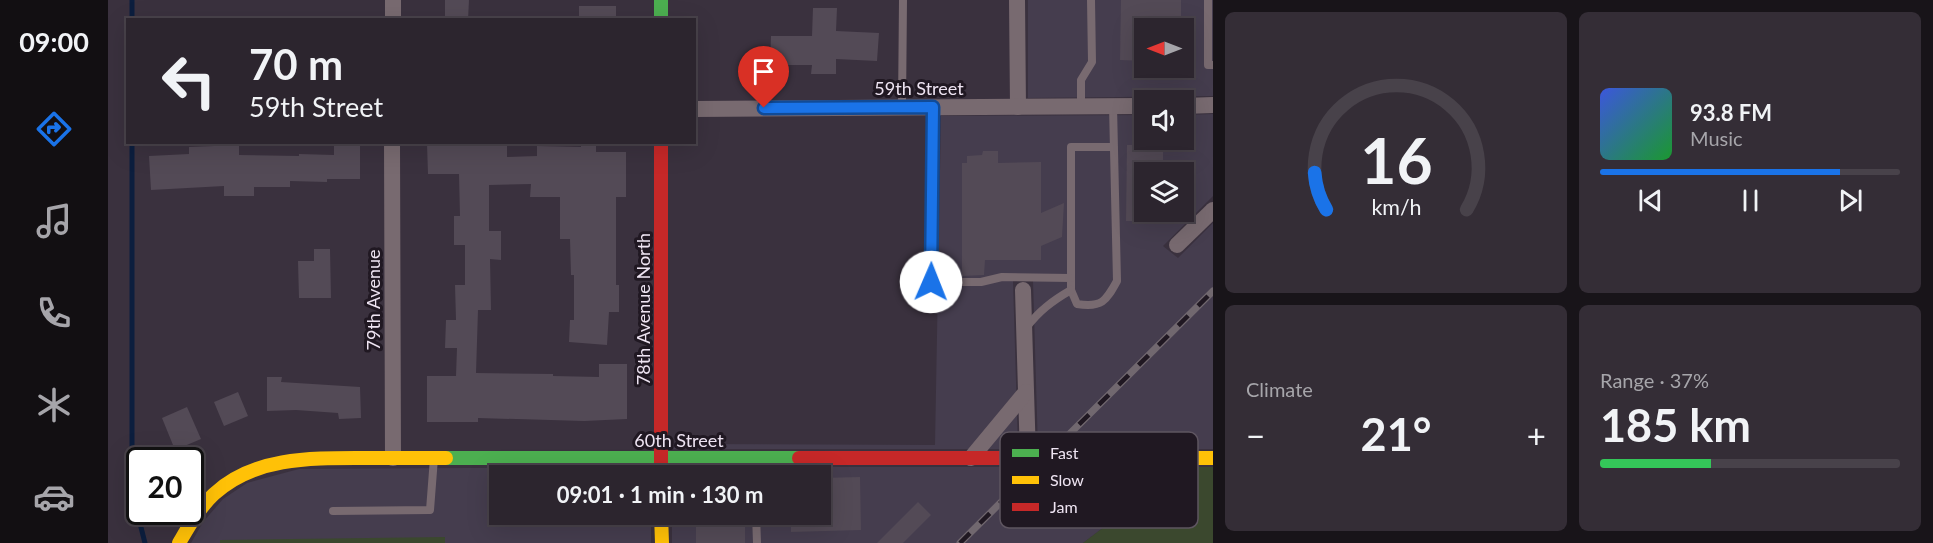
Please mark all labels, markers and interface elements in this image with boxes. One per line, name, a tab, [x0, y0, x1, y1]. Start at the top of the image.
north arrow	[1134, 18, 1194, 78]
map controls	[1134, 18, 1194, 222]
text: 09:00	[19, 25, 89, 58]
text: 70 m	[249, 39, 343, 89]
icon: left	[150, 42, 228, 120]
pin	[738, 46, 789, 108]
icon: arrive	[747, 55, 780, 88]
street label: 59th Street	[874, 77, 964, 99]
text: 59th Street	[249, 90, 383, 123]
button: sound	[1134, 90, 1194, 150]
text: 93.8 FM	[1690, 99, 1772, 126]
icon: directions	[33, 108, 75, 150]
text: 16	[1360, 122, 1432, 197]
text: Music	[1690, 126, 1743, 150]
button: layers	[1134, 162, 1194, 222]
icon: previous	[1634, 184, 1667, 217]
icon: pause	[1734, 184, 1767, 217]
icon: next	[1834, 184, 1867, 217]
text: km/h	[1371, 194, 1421, 220]
icon: music	[33, 200, 75, 242]
street label: 78th Avenue North	[632, 233, 654, 385]
street label: 79th Avenue	[362, 250, 384, 350]
position arrow	[899, 250, 963, 314]
icon: phone	[33, 292, 75, 334]
text: Range · 37%	[1600, 368, 1709, 392]
text: Climate	[1246, 377, 1313, 401]
icon: climate	[33, 384, 75, 426]
text: 185 km	[1600, 398, 1751, 452]
text: 21°	[1361, 407, 1431, 461]
text: −	[1246, 415, 1265, 455]
text: +	[1527, 415, 1546, 455]
street label: 60th Street	[634, 429, 724, 451]
legend	[1000, 432, 1198, 528]
text: Fast	[1050, 443, 1079, 462]
speed limit sign: 20	[126, 447, 204, 525]
text: Slow	[1050, 470, 1084, 489]
icon: car	[33, 476, 75, 518]
text: 09:01 · 1 min · 130 m	[557, 481, 763, 508]
text: Jam	[1050, 497, 1078, 516]

